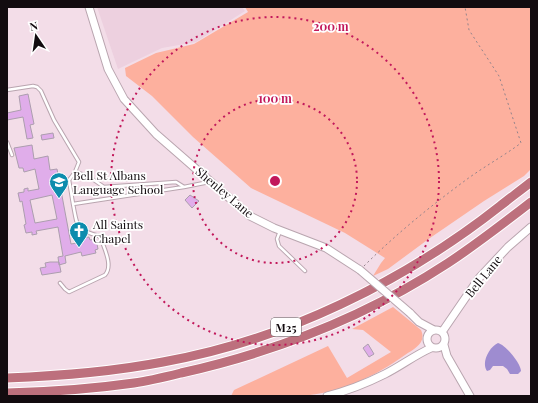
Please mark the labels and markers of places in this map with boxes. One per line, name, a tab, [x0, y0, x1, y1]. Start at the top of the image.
place label: Bell St Albans Language School	[73, 167, 164, 197]
school or university icon: Bell St Albans Language School	[48, 171, 70, 199]
centre of rings	[268, 174, 282, 188]
place label: All Saints Chapel	[92, 216, 143, 246]
church icon: All Saints Chapel	[68, 220, 90, 248]

